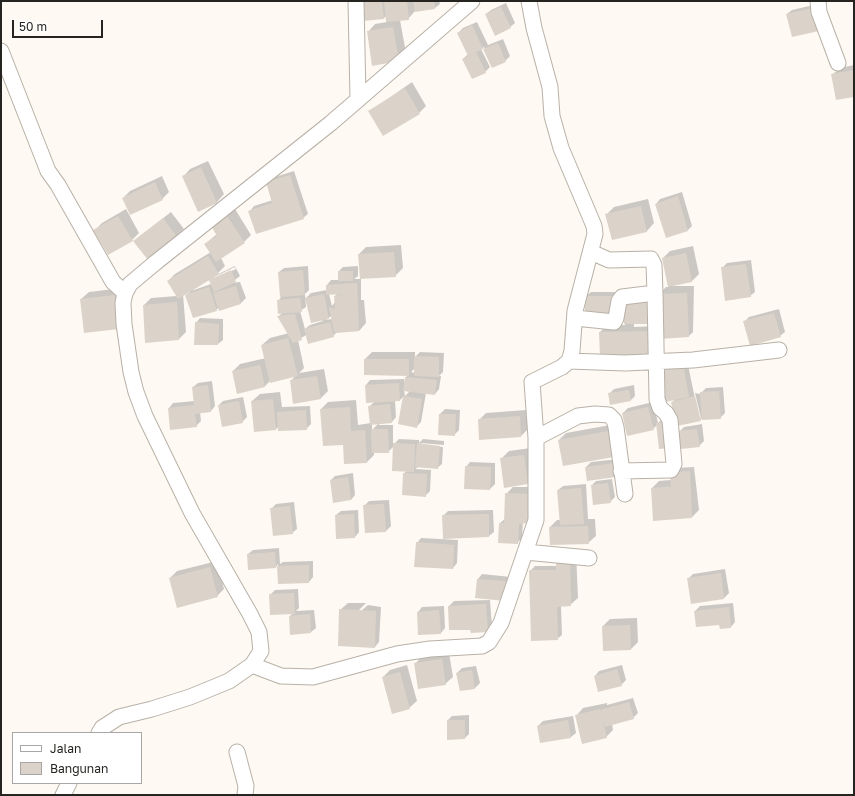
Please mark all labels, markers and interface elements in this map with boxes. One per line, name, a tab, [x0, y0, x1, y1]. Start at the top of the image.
scale bar	[14, 12, 105, 38]
text: 50 m	[19, 19, 47, 34]
legend	[12, 732, 142, 784]
text: Jalan	[50, 741, 81, 756]
text: Bangunan	[50, 761, 108, 776]

